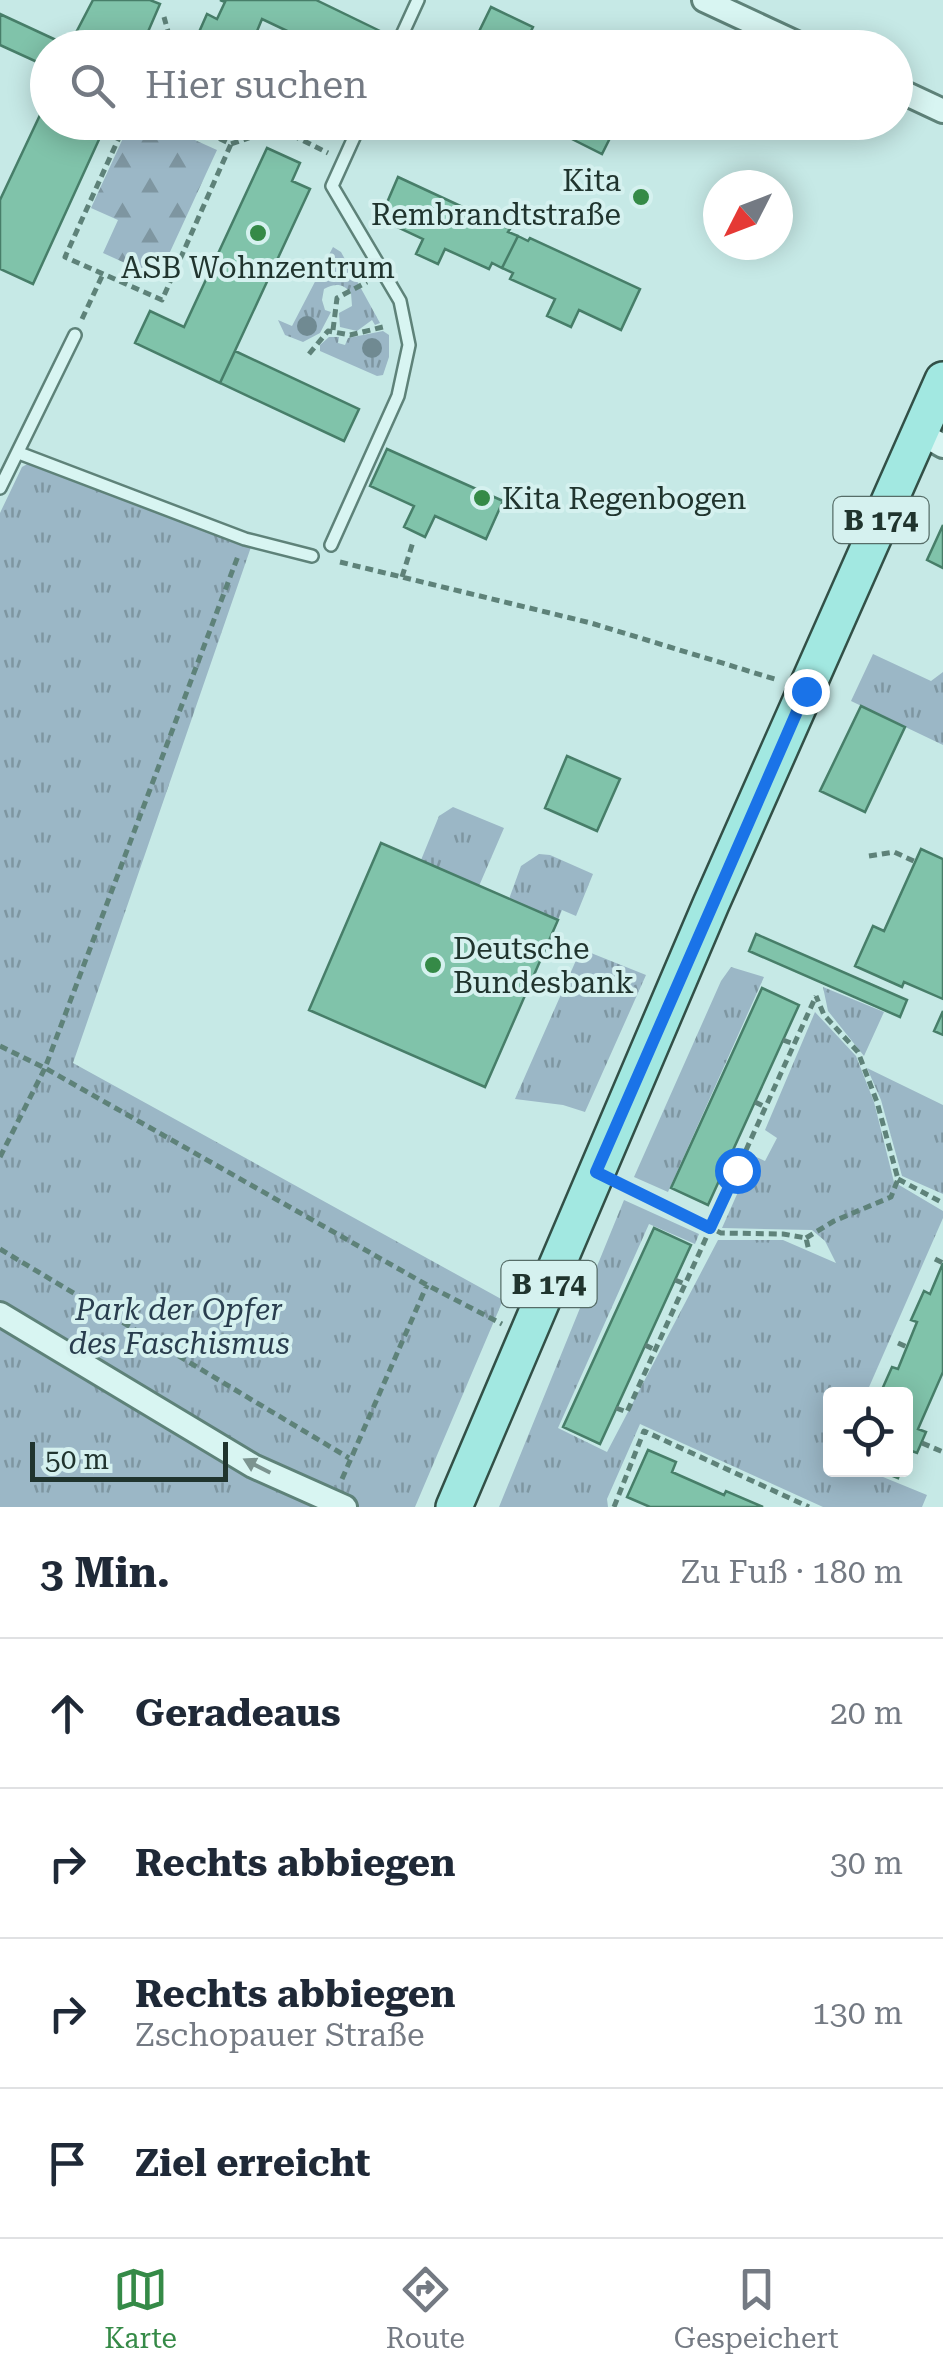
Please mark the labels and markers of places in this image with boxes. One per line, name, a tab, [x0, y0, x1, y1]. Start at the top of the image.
place label: Kita Rembrandtstraße	[371, 163, 621, 232]
marker: Kita Rembrandtstraße	[630, 186, 652, 208]
marker: ASB Wohnzentrum	[247, 222, 269, 244]
place label: ASB Wohnzentrum	[121, 250, 395, 285]
place label: Kita Regenbogen	[502, 481, 746, 516]
marker: Kita Regenbogen	[471, 487, 493, 509]
place label: Deutsche Bundesbank	[453, 931, 634, 1000]
marker: Deutsche Bundesbank	[422, 954, 444, 976]

